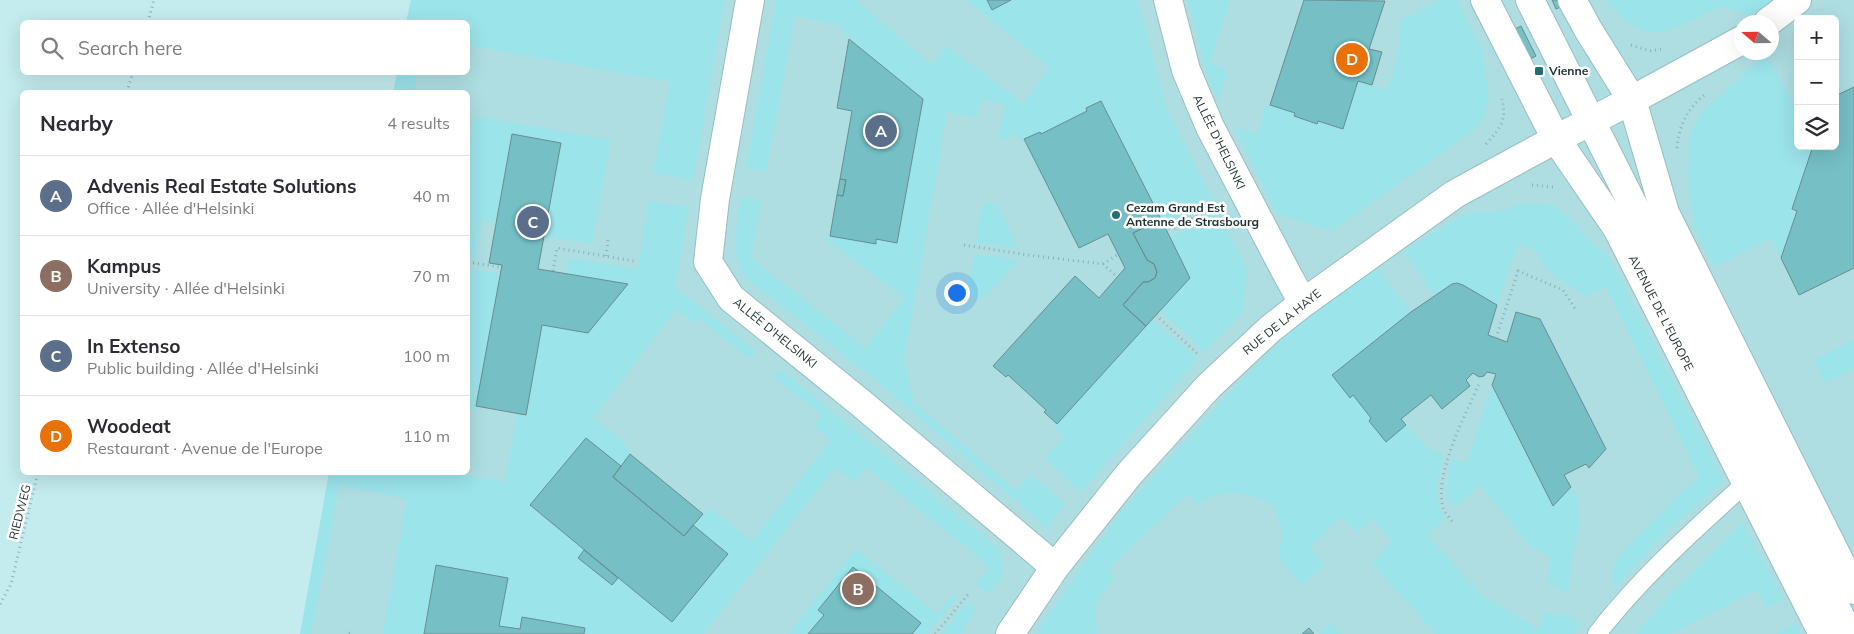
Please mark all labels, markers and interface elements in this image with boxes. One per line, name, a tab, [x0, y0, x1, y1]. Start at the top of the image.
north arrow	[1734, 15, 1779, 60]
map controls	[1794, 15, 1839, 150]
button: +	[1794, 15, 1839, 60]
search box	[20, 20, 470, 75]
icon: search	[38, 34, 66, 62]
text: Search here	[78, 36, 182, 60]
pin: D	[1336, 40, 1368, 78]
button: −	[1794, 60, 1839, 105]
place label: Vienne	[1548, 63, 1589, 78]
marker: Vienne	[1533, 65, 1545, 77]
street label: ALLÉE D'HELSINKI	[1190, 92, 1249, 192]
button: layers	[1794, 105, 1839, 150]
text: Nearby	[40, 110, 113, 136]
pin: A	[865, 112, 897, 150]
text: 4 results	[387, 113, 450, 133]
text: Advenis Real Estate Solutions	[87, 174, 357, 198]
text: A	[50, 186, 62, 206]
text: 40 m	[413, 186, 450, 206]
text: Office · Allée d'Helsinki	[87, 198, 254, 218]
place label: Cezam Grand Est Antenne de Strasbourg	[1126, 200, 1259, 229]
pin: C	[517, 203, 549, 241]
marker: Cezam Grand Est Antenne de Strasbourg	[1110, 209, 1122, 221]
street label: AVENUE DE L'EUROPE	[1626, 252, 1697, 373]
text: Kampus	[87, 254, 161, 278]
text: B	[50, 266, 62, 286]
text: 70 m	[413, 266, 450, 286]
text: University · Allée d'Helsinki	[87, 278, 285, 298]
your location	[944, 280, 970, 306]
street label: RUE DE LA HAYE	[1240, 285, 1324, 358]
street label: ALLÉE D'HELSINKI	[730, 294, 820, 371]
text: In Extenso	[87, 334, 181, 358]
text: C	[51, 346, 61, 366]
text: 100 m	[403, 346, 450, 366]
text: Public building · Allée d'Helsinki	[87, 358, 319, 378]
text: Woodeat	[87, 414, 171, 438]
text: D	[50, 426, 62, 446]
text: 110 m	[403, 426, 450, 446]
text: Restaurant · Avenue de l'Europe	[87, 438, 323, 458]
street label: RIEDWEG	[5, 483, 34, 541]
pin: B	[842, 570, 874, 608]

